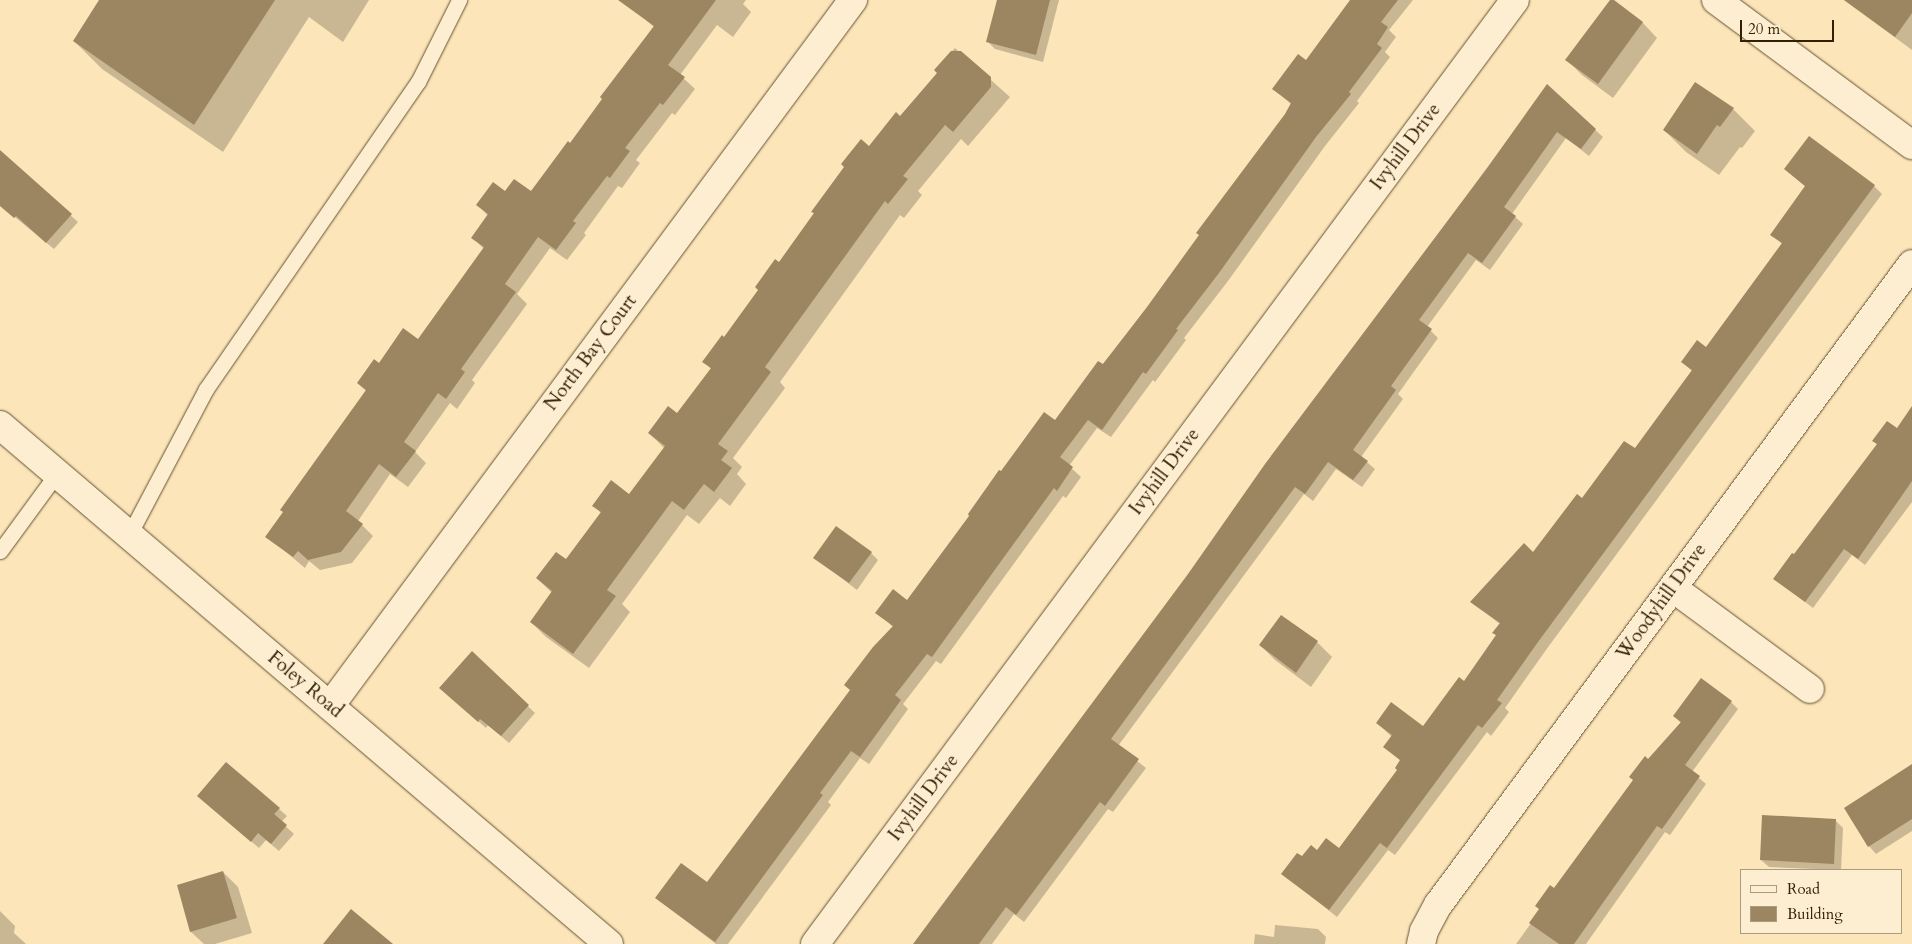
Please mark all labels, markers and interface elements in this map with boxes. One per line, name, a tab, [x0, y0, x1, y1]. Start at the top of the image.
scale bar	[1742, 10, 1836, 42]
text: 20 m	[1748, 19, 1780, 39]
street label: Ivyhill Drive	[1366, 99, 1446, 195]
street label: North Bay Court	[540, 290, 642, 416]
street label: Ivyhill Drive	[1125, 424, 1205, 520]
street label: Woodyhill Drive	[1612, 539, 1712, 665]
street label: Foley Road	[263, 647, 347, 723]
street label: Ivyhill Drive	[884, 750, 964, 846]
legend	[1740, 869, 1902, 934]
text: Road	[1787, 879, 1820, 899]
text: Building	[1787, 904, 1843, 924]

